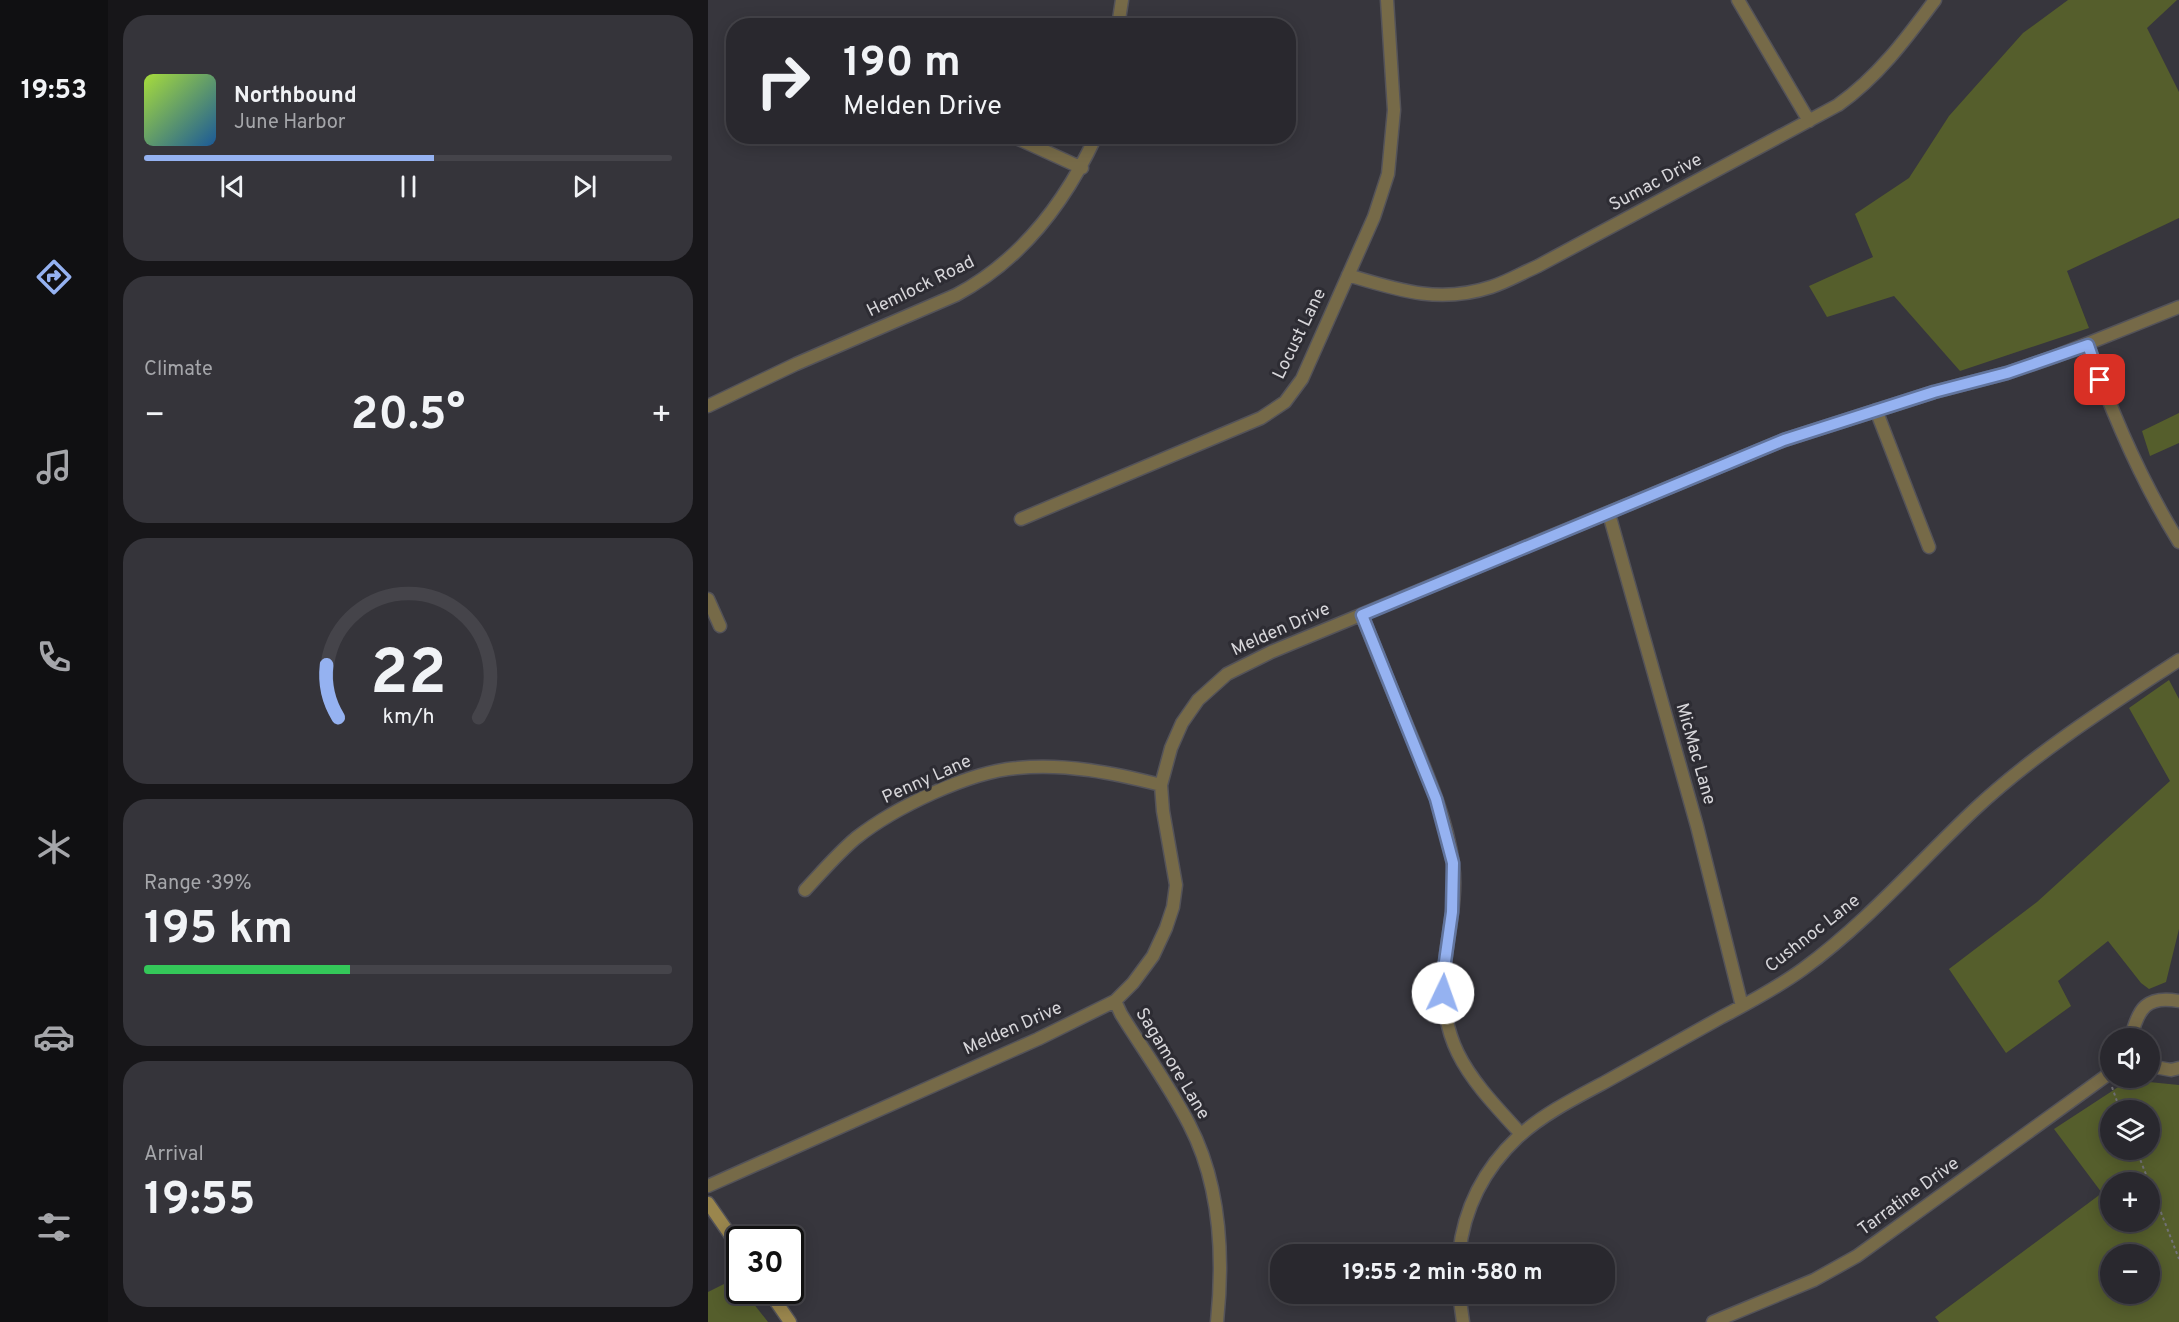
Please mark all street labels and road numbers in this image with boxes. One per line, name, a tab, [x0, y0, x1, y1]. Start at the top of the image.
street label: Sumac Drive	[1606, 149, 1706, 217]
street label: Hemlock Road	[863, 251, 979, 323]
street label: Locust Lane	[1268, 285, 1332, 383]
street label: Melden Drive	[1228, 598, 1334, 662]
street label: MicMac Lane	[1670, 700, 1720, 808]
street label: Penny Lane	[879, 750, 975, 810]
street label: Cushnoc Lane	[1761, 890, 1865, 978]
street label: Melden Drive	[960, 997, 1066, 1061]
street label: Sagamore Lane	[1130, 1004, 1214, 1124]
street label: Tarratine Drive	[1854, 1152, 1964, 1242]

